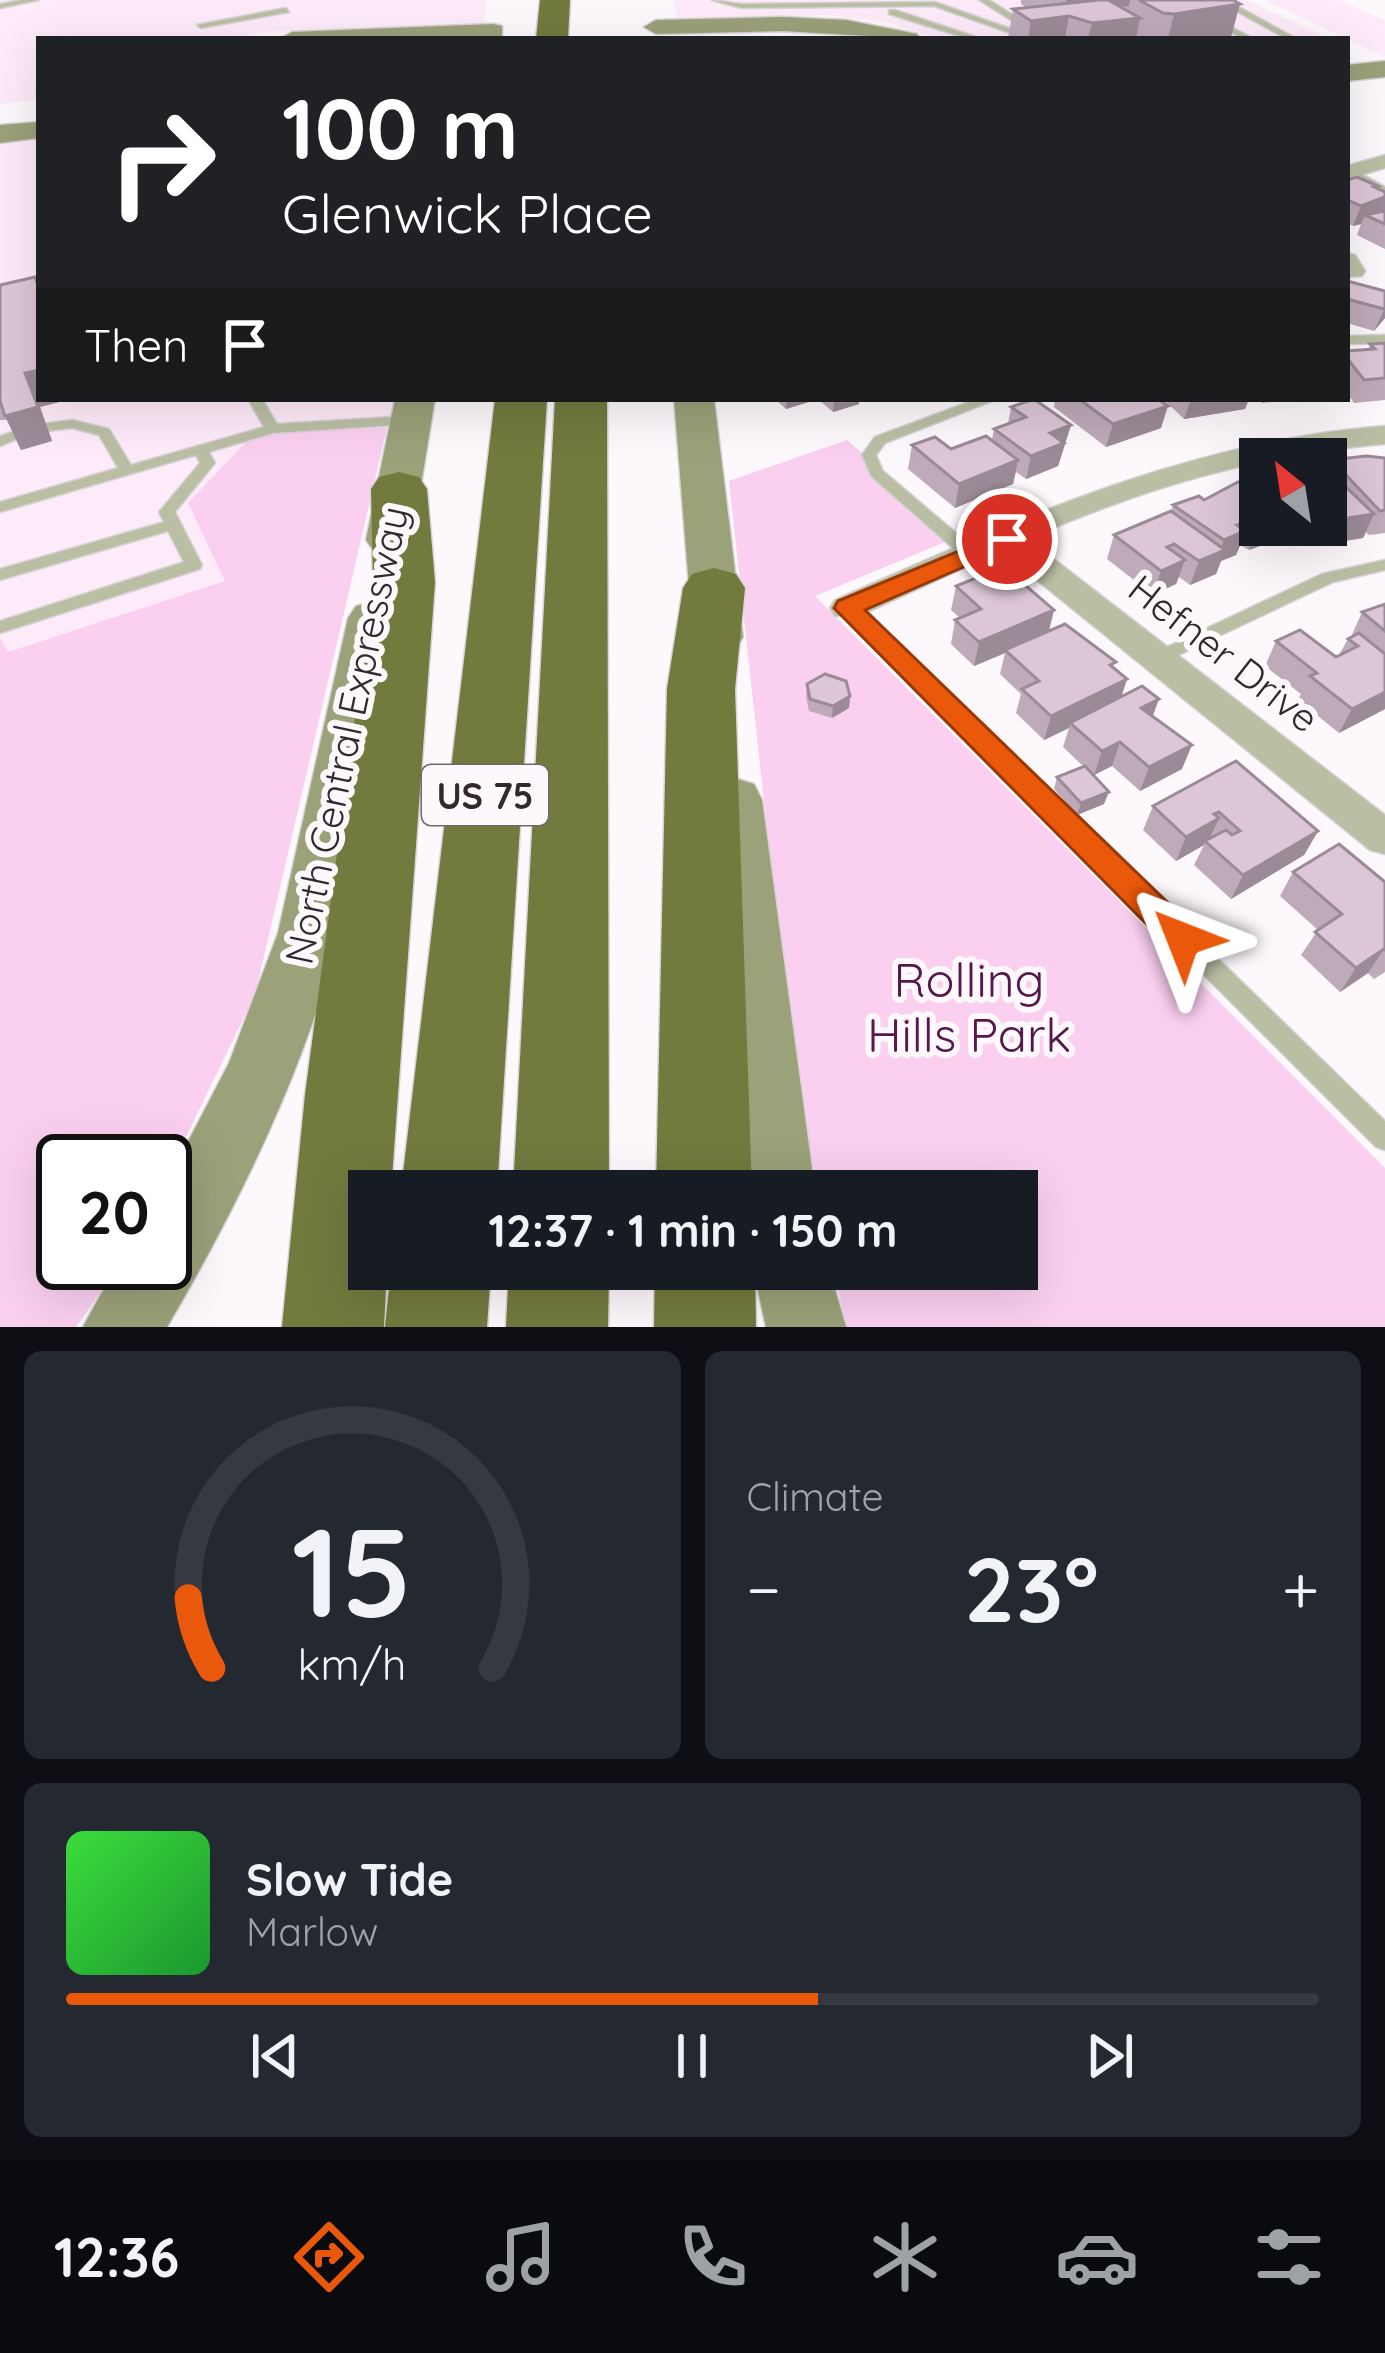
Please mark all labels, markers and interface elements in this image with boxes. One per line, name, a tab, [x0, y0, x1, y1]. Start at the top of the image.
text: 100 m	[282, 75, 519, 180]
icon: right	[84, 84, 240, 240]
text: Glenwick Place	[282, 179, 653, 247]
icon: arrive	[212, 312, 278, 378]
text: Then	[84, 317, 188, 373]
north arrow	[1239, 438, 1347, 546]
map controls	[1239, 438, 1347, 546]
pin	[956, 488, 1058, 590]
street label: North Central Expressway	[274, 502, 418, 968]
icon: arrive	[974, 506, 1040, 572]
street label: Hefner Drive	[1119, 563, 1329, 743]
road number: US 75	[422, 765, 548, 825]
position arrow	[1120, 876, 1246, 1002]
park label: Rolling Hills Park	[867, 949, 1071, 1064]
speed limit sign: 20	[36, 1134, 192, 1290]
text: 12:37 · 1 min · 150 m	[489, 1202, 897, 1258]
text: Climate	[747, 1472, 884, 1521]
text: 15	[292, 1492, 412, 1648]
text: 23°	[964, 1532, 1099, 1645]
text: −	[747, 1547, 781, 1630]
text: +	[1282, 1547, 1319, 1630]
text: km/h	[298, 1637, 407, 1691]
text: Slow Tide	[246, 1851, 453, 1907]
text: Marlow	[246, 1907, 378, 1956]
icon: previous	[242, 2023, 308, 2089]
icon: pause	[659, 2023, 725, 2089]
icon: next	[1077, 2023, 1143, 2089]
icon: directions	[287, 2215, 371, 2299]
icon: music	[479, 2215, 563, 2299]
icon: phone	[671, 2215, 755, 2299]
icon: climate	[863, 2215, 947, 2299]
icon: car	[1055, 2215, 1139, 2299]
icon: filters	[1247, 2215, 1331, 2299]
text: 12:36	[54, 2223, 179, 2291]

